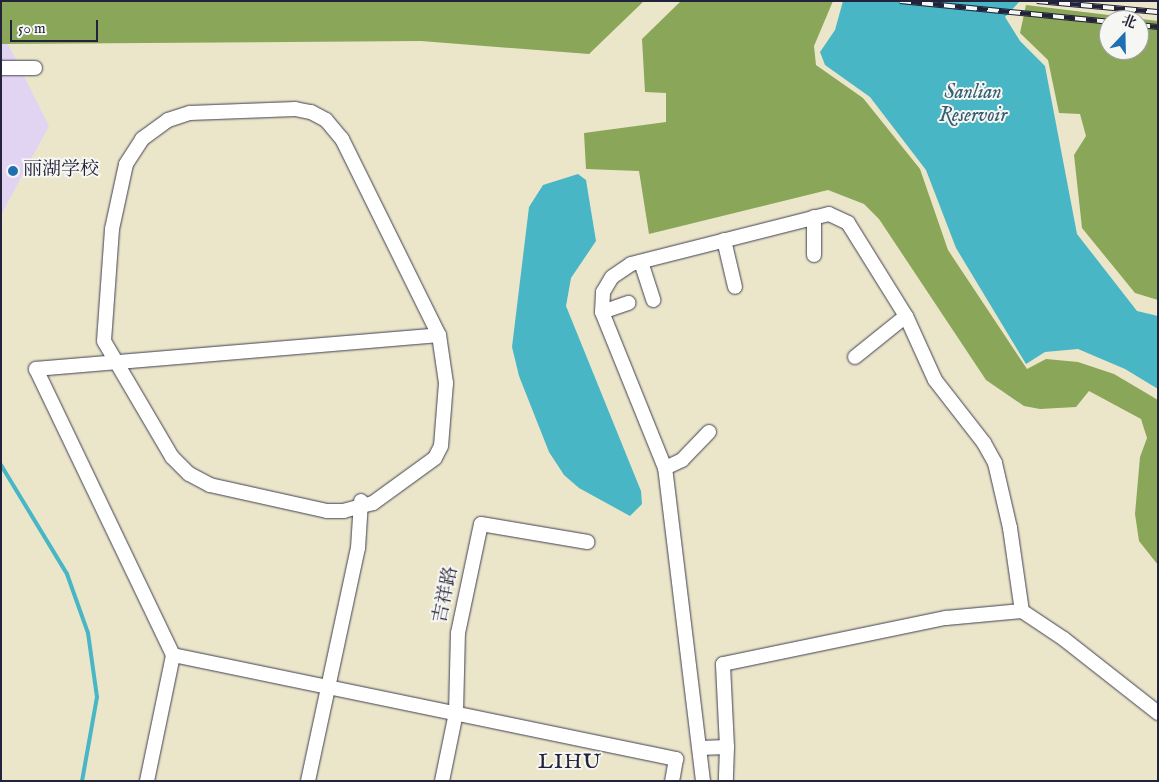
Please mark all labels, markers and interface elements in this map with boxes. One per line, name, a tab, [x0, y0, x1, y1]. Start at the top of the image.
scale bar	[12, 10, 100, 42]
north arrow	[1099, 10, 1149, 60]
text: 北	[1119, 11, 1139, 33]
text: 50 m	[18, 19, 46, 38]
water label: Sanlian Reservoir	[939, 80, 1007, 127]
place label: 丽湖学校	[23, 160, 99, 182]
marker: 丽湖学校	[7, 165, 19, 177]
street label: 吉祥路	[430, 565, 464, 625]
district label: LIHU	[538, 750, 602, 776]

